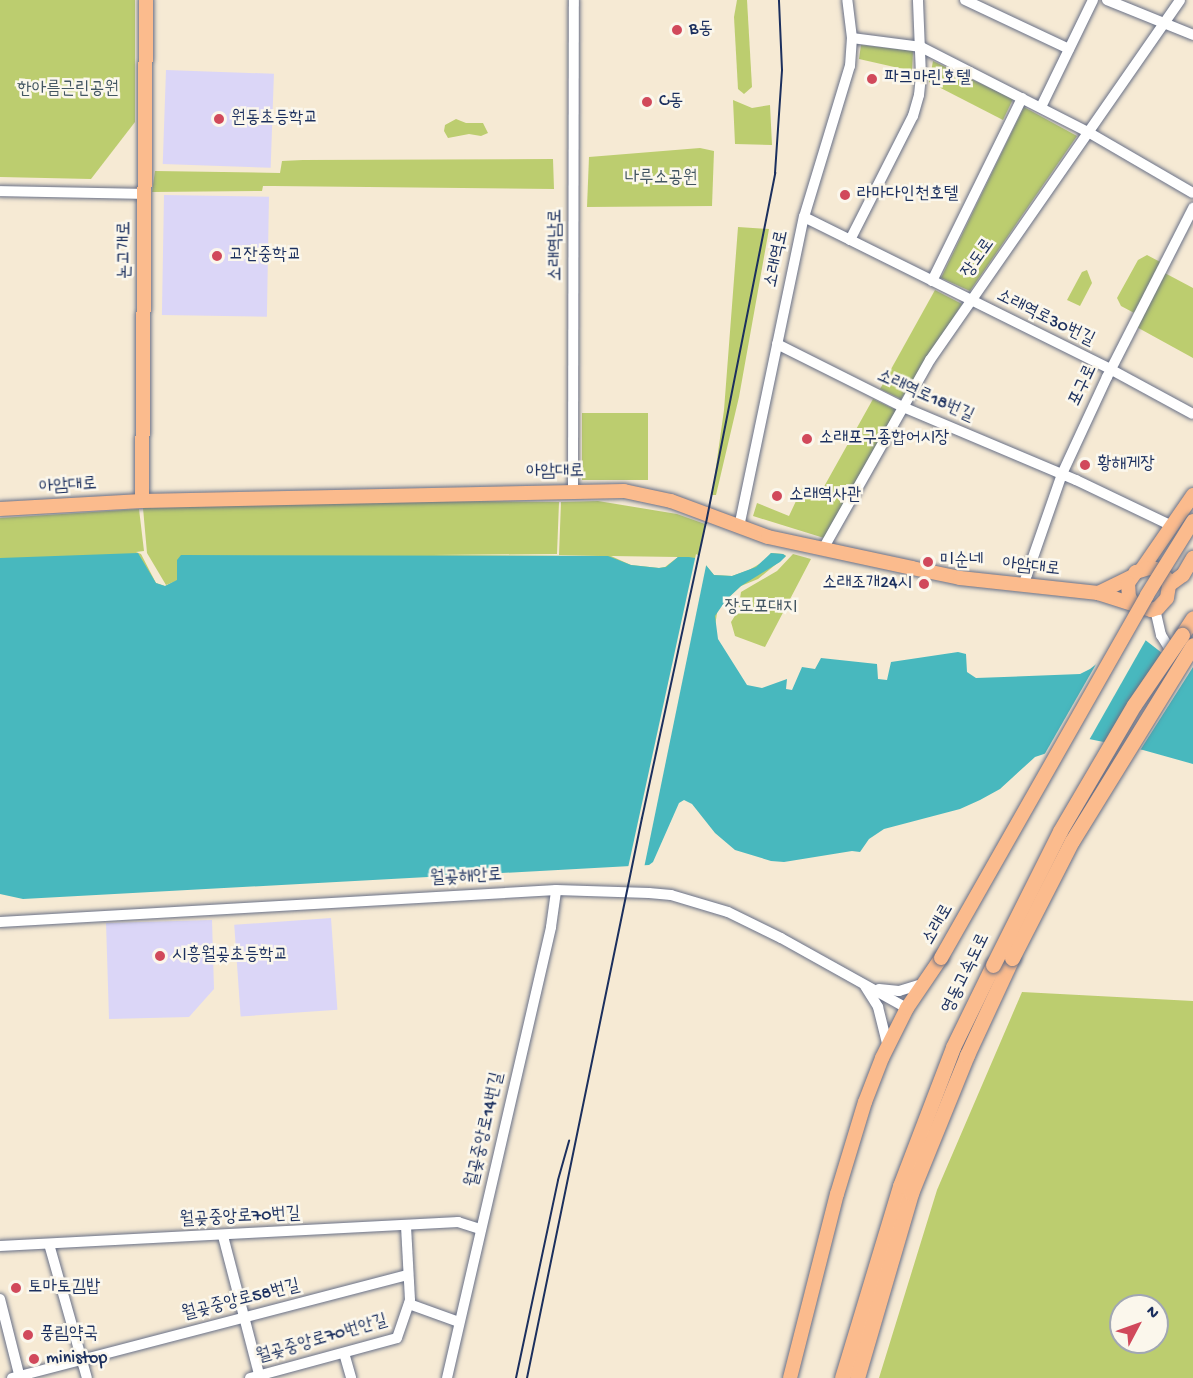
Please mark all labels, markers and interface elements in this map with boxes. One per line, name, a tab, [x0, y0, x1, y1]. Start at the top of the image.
place label: B동	[689, 19, 713, 41]
marker: B동	[670, 23, 684, 37]
place label: 파크마린호텔	[884, 68, 971, 90]
marker: 파크마린호텔	[865, 72, 879, 86]
park label: 한아름근린공원	[17, 79, 119, 101]
place label: C동	[659, 91, 683, 113]
marker: C동	[640, 95, 654, 109]
place label: 원동초등학교	[231, 108, 318, 130]
marker: 원동초등학교	[212, 112, 226, 126]
park label: 나루소공원	[625, 168, 697, 190]
place label: 라마다인천호텔	[857, 184, 958, 206]
marker: 라마다인천호텔	[838, 188, 852, 202]
street label: 소래역남로	[546, 209, 568, 281]
street label: 논고개로	[115, 221, 137, 279]
street label: 소래역로	[761, 228, 795, 290]
street label: 장도로	[958, 235, 1000, 283]
place label: 고잔중학교	[229, 245, 301, 267]
marker: 고잔중학교	[210, 249, 224, 263]
street label: 소래역로30번길	[992, 286, 1098, 352]
street label: 포구로	[1065, 362, 1103, 410]
street label: 소래역로18번길	[873, 366, 977, 428]
place label: 소래포구종합어시장	[819, 428, 949, 450]
marker: 소래포구종합어시장	[800, 432, 814, 446]
place label: 황해게장	[1097, 454, 1155, 476]
marker: 황해게장	[1078, 458, 1092, 472]
street label: 아암대로	[526, 462, 584, 484]
street label: 아암대로	[38, 474, 98, 500]
place label: 소래역사관	[789, 485, 861, 507]
marker: 소래역사관	[770, 489, 784, 503]
place label: 미순네	[940, 551, 983, 573]
street label: 아암대로	[1001, 554, 1061, 582]
marker: 미순네	[921, 555, 935, 569]
place label: 소래조개24시	[822, 573, 912, 595]
marker: 소래조개24시	[917, 577, 931, 591]
park label: 장도포대지	[725, 597, 797, 619]
street label: 월곶해안로	[429, 865, 503, 891]
street label: 소래로	[919, 901, 959, 949]
street label: 영동고속도로	[938, 930, 996, 1018]
place label: 시흥월곶초등학교	[172, 945, 288, 967]
marker: 시흥월곶초등학교	[153, 949, 167, 963]
street label: 월곶중앙로14번길	[462, 1070, 510, 1190]
street label: 월곶중앙로70번길	[179, 1204, 301, 1232]
street label: 월곶중앙로58번길	[180, 1276, 302, 1326]
place label: 토마토김밥	[28, 1277, 100, 1299]
marker: 토마토김밥	[9, 1281, 23, 1295]
north arrow	[1109, 1294, 1169, 1354]
text: N	[1141, 1303, 1162, 1323]
street label: 월곶중앙로70번안길	[254, 1311, 390, 1369]
place label: 풍림약국	[40, 1324, 98, 1346]
marker: 풍림약국	[21, 1328, 35, 1342]
place label: ministop	[46, 1348, 107, 1370]
marker: ministop	[27, 1352, 41, 1366]

